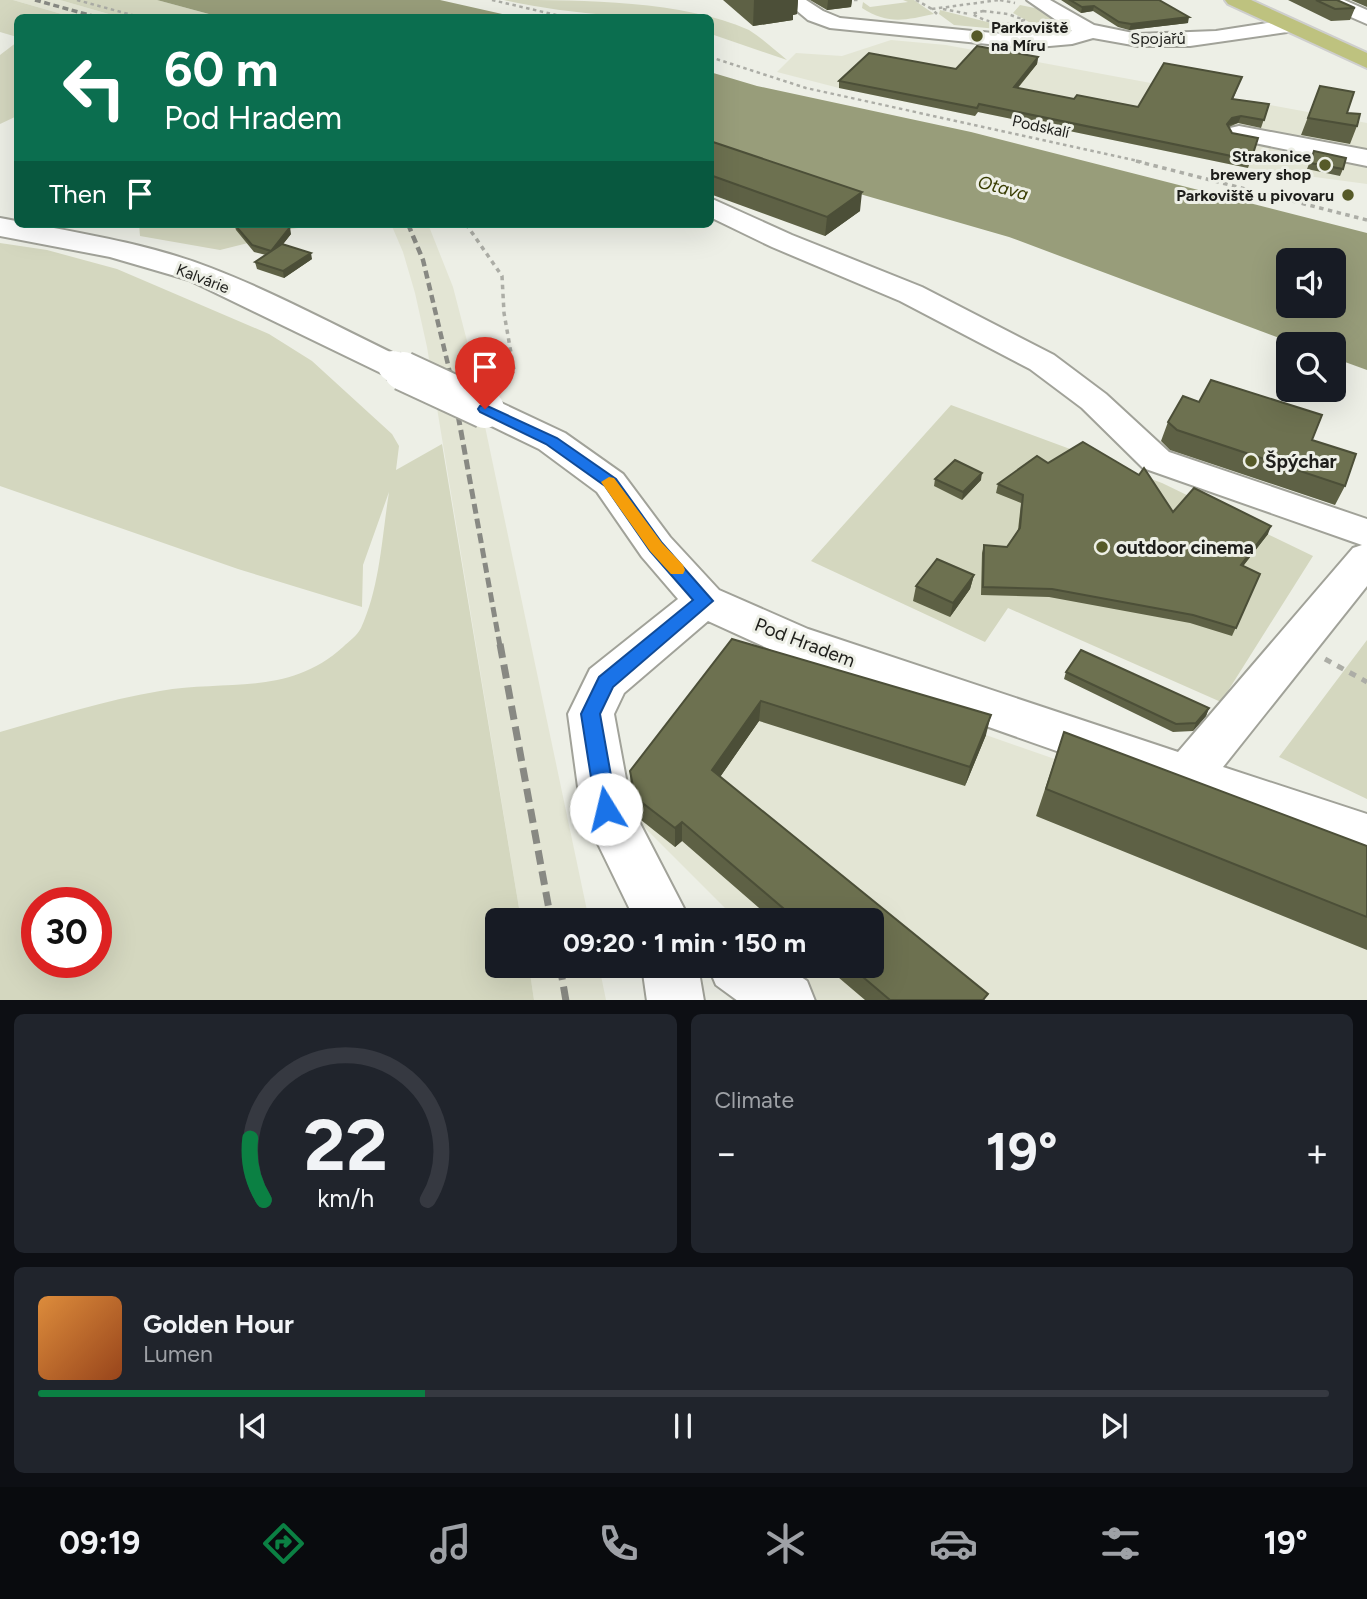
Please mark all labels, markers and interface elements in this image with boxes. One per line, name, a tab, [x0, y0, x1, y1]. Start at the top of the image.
place label: Parkoviště na Míru	[991, 18, 1068, 55]
marker: Parkoviště na Míru	[969, 28, 985, 44]
street label: Spojařů	[1130, 29, 1186, 48]
text: 60 m	[164, 39, 279, 98]
icon: left	[49, 42, 140, 133]
text: Pod Hradem	[164, 99, 342, 137]
street label: Podskalí	[1010, 111, 1073, 142]
place label: Strakonice brewery shop	[1210, 147, 1311, 184]
marker: Strakonice brewery shop	[1317, 157, 1333, 173]
water label: Otava	[975, 171, 1031, 205]
icon: arrive	[121, 175, 159, 213]
text: Then	[49, 178, 107, 210]
place label: Parkoviště u pivovaru	[1176, 186, 1334, 205]
marker: Parkoviště u pivovaru	[1340, 187, 1356, 203]
map controls	[1276, 248, 1346, 402]
button: sound	[1276, 248, 1346, 318]
street label: Kalvárie	[174, 260, 232, 297]
button: search	[1276, 332, 1346, 402]
pin	[455, 337, 515, 409]
icon: arrive	[466, 348, 504, 386]
place label: Špýchar	[1265, 450, 1337, 473]
marker: Špýchar	[1243, 453, 1259, 469]
place label: outdoor cinema	[1116, 536, 1254, 559]
marker: outdoor cinema	[1094, 539, 1110, 555]
street label: Pod Hradem	[751, 613, 858, 672]
position arrow	[569, 772, 643, 846]
speed limit sign: 30	[21, 887, 112, 978]
text: 09:20 · 1 min · 150 m	[563, 927, 806, 959]
text: Climate	[715, 1086, 794, 1114]
text: 22	[303, 1101, 387, 1188]
text: 19°	[986, 1121, 1058, 1183]
text: −	[715, 1130, 738, 1176]
text: +	[1305, 1130, 1329, 1176]
text: km/h	[317, 1182, 374, 1212]
text: Golden Hour	[143, 1308, 294, 1340]
text: Lumen	[143, 1340, 213, 1368]
icon: previous	[234, 1407, 272, 1445]
icon: pause	[664, 1407, 702, 1445]
icon: next	[1095, 1407, 1133, 1445]
icon: directions	[259, 1519, 308, 1568]
icon: music	[426, 1519, 475, 1568]
icon: phone	[594, 1519, 643, 1568]
icon: climate	[761, 1519, 810, 1568]
icon: car	[929, 1519, 978, 1568]
icon: filters	[1096, 1519, 1145, 1568]
text: 09:19	[59, 1524, 140, 1562]
text: 19°	[1264, 1524, 1308, 1562]

